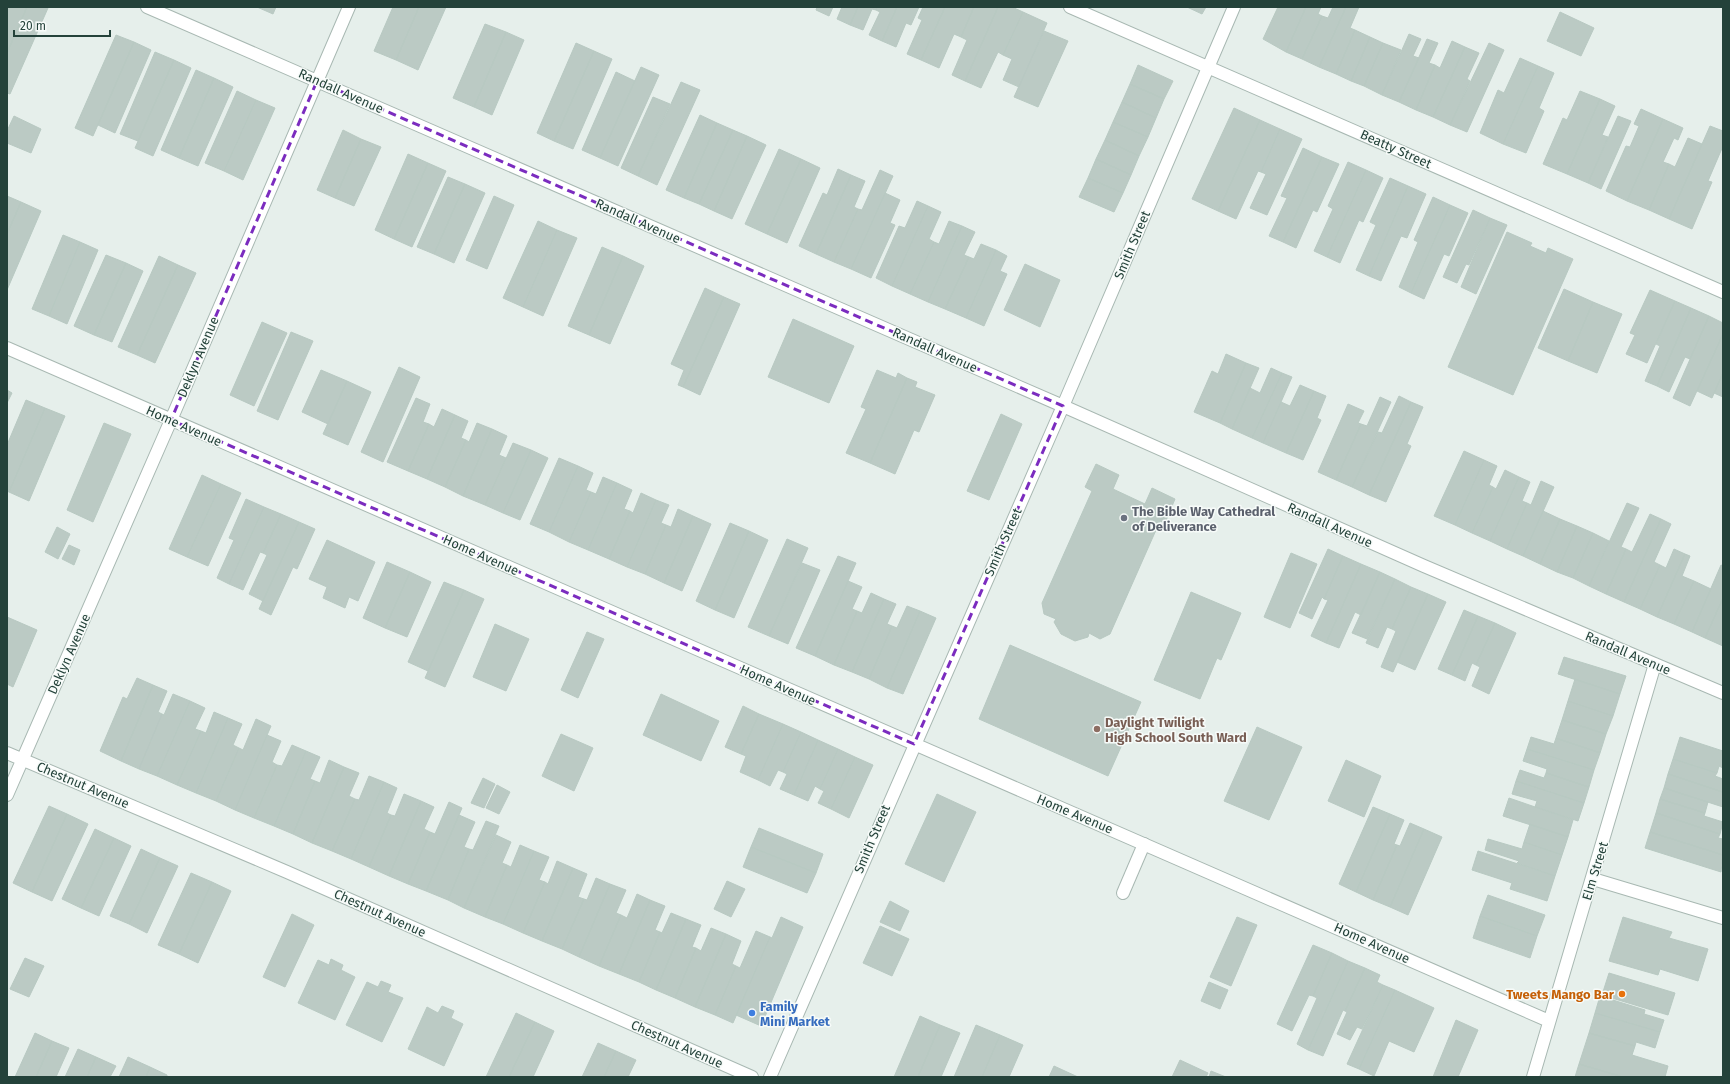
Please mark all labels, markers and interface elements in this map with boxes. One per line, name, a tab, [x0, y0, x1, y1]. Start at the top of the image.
scale bar	[14, 12, 110, 38]
text: 20 m	[20, 19, 46, 33]
street label: Randall Avenue	[296, 66, 386, 116]
street label: Beatty Street	[1358, 127, 1434, 172]
street label: Randall Avenue	[593, 196, 683, 246]
street label: Smith Street	[1111, 208, 1153, 281]
street label: Deklyn Avenue	[174, 314, 222, 400]
street label: Randall Avenue	[890, 325, 980, 375]
street label: Home Avenue	[144, 403, 224, 449]
street label: Randall Avenue	[1285, 500, 1375, 550]
place label: The Bible Way Cathedral of Deliverance	[1132, 504, 1275, 534]
street label: Smith Street	[981, 505, 1025, 578]
marker: The Bible Way Cathedral of Deliverance	[1119, 513, 1129, 523]
street label: Home Avenue	[441, 532, 521, 578]
street label: Deklyn Avenue	[45, 611, 93, 697]
street label: Randall Avenue	[1583, 628, 1673, 678]
street label: Home Avenue	[738, 662, 818, 708]
place label: Daylight Twilight High School South Ward	[1105, 715, 1247, 745]
marker: Daylight Twilight High School South Ward	[1092, 724, 1102, 734]
street label: Chestnut Avenue	[34, 759, 132, 811]
street label: Home Avenue	[1035, 791, 1115, 837]
street label: Smith Street	[851, 802, 893, 875]
street label: Elm Street	[1579, 840, 1611, 902]
street label: Chestnut Avenue	[332, 886, 428, 940]
street label: Home Avenue	[1332, 920, 1412, 966]
place label: Tweets Mango Bar	[1506, 987, 1615, 1002]
marker: Tweets Mango Bar	[1617, 989, 1627, 999]
place label: Family Mini Market	[760, 999, 831, 1029]
marker: Family Mini Market	[747, 1008, 757, 1018]
street label: Chestnut Avenue	[629, 1017, 725, 1071]

